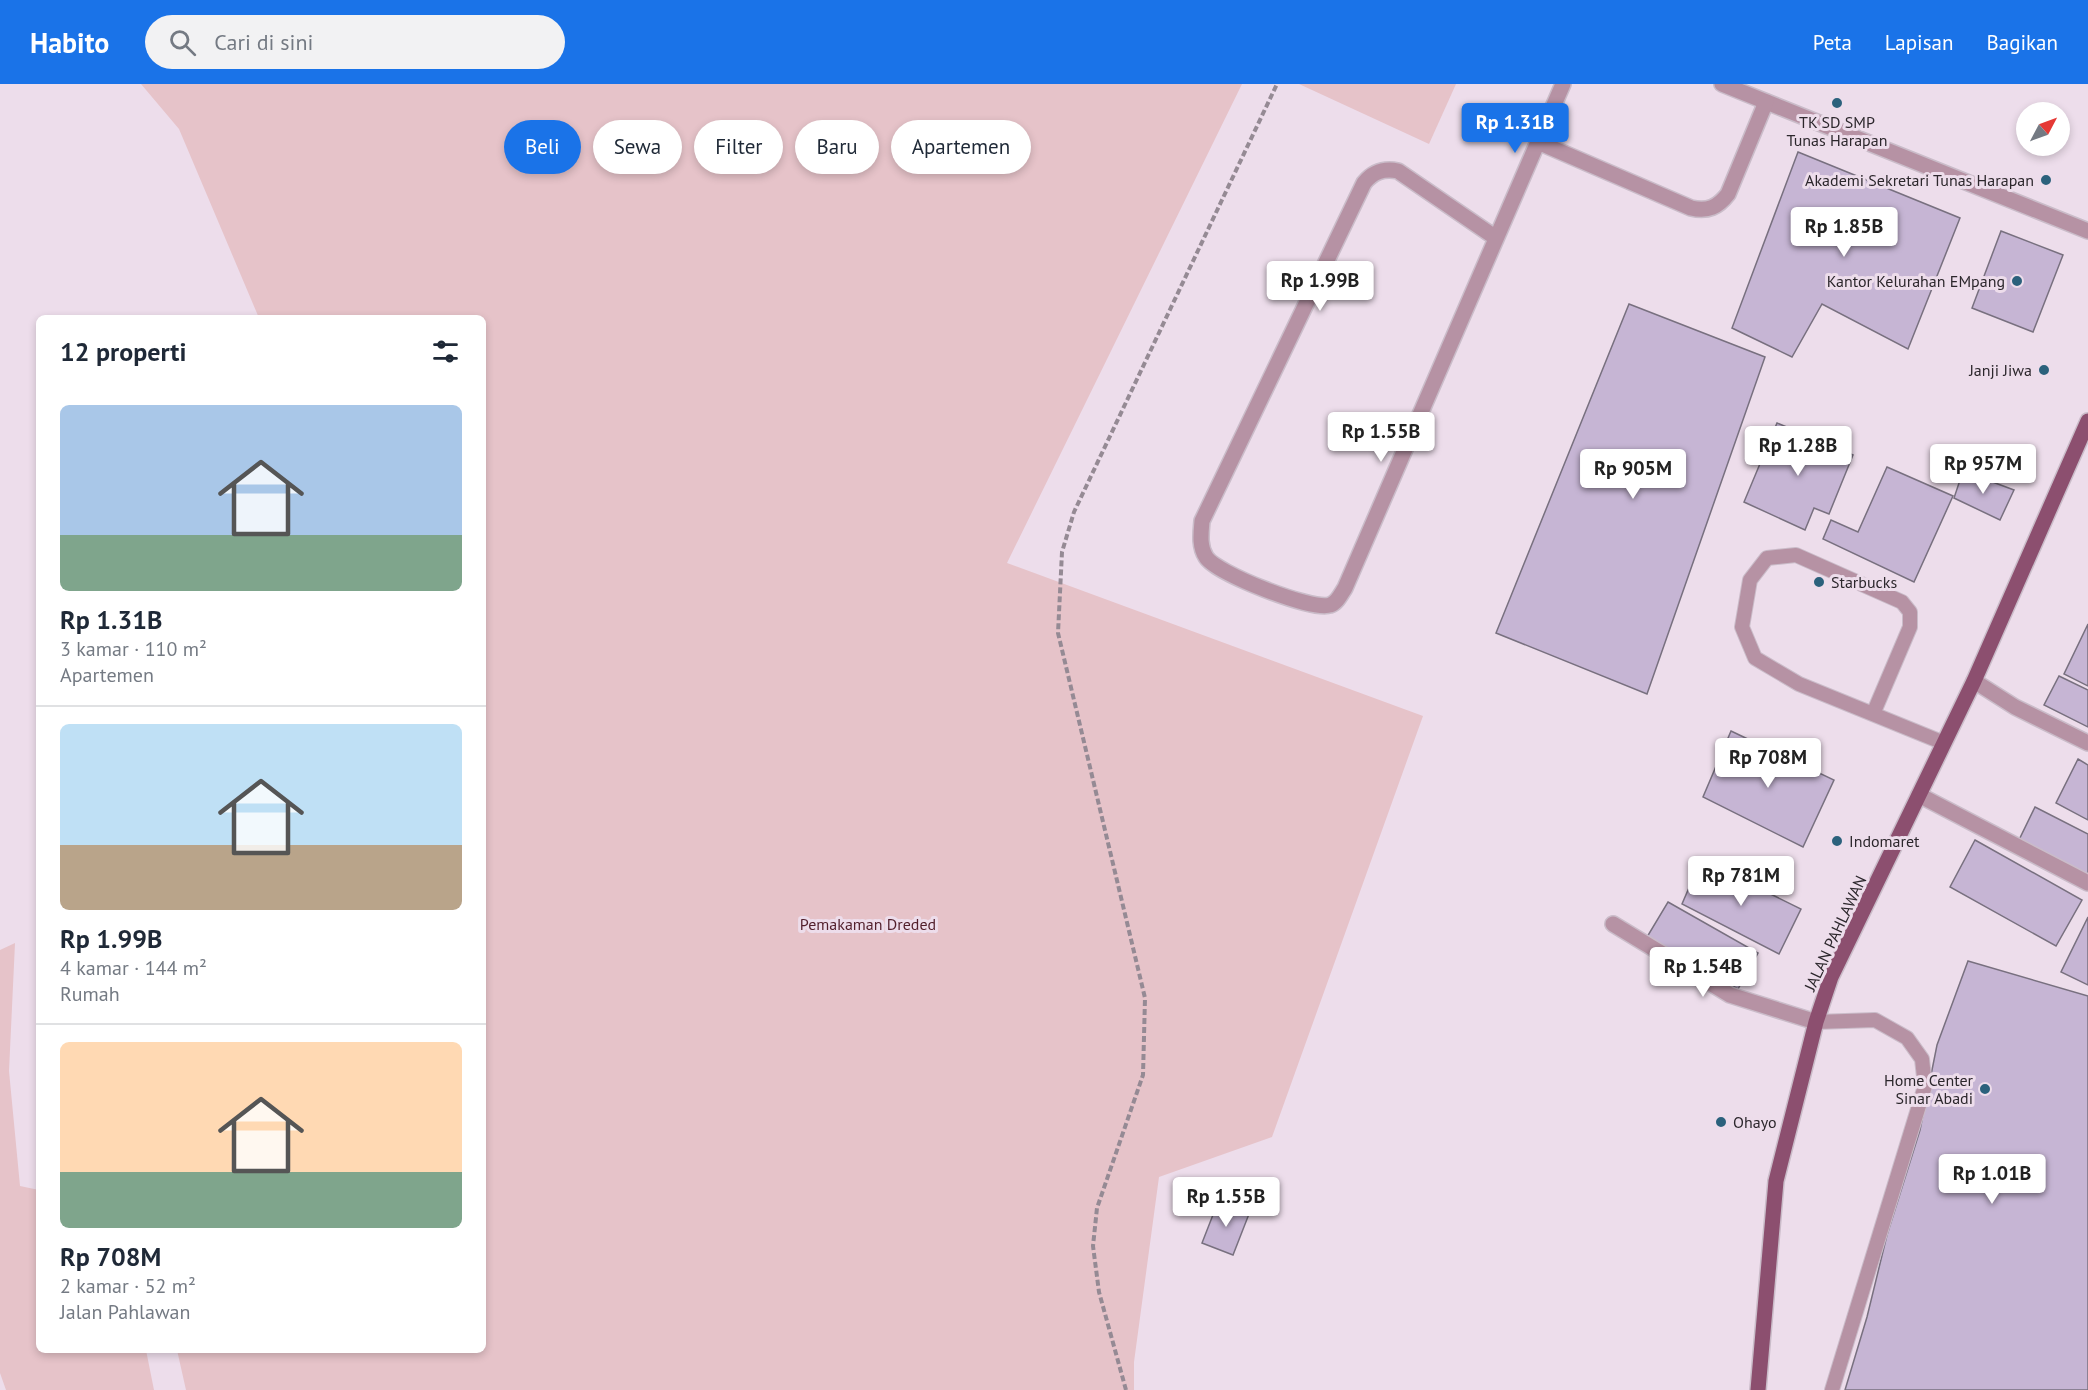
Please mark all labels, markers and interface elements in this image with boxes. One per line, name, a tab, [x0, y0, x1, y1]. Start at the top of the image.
search box	[145, 15, 565, 69]
text: Habito	[30, 24, 109, 61]
icon: search	[166, 26, 199, 59]
text: Cari di sini	[214, 28, 313, 56]
text: Peta	[1813, 29, 1852, 56]
text: Lapisan	[1885, 29, 1953, 56]
text: Bagikan	[1986, 29, 2058, 56]
marker: TK SD SMP Tunas Harapan	[1830, 96, 1844, 110]
north arrow	[2016, 102, 2070, 156]
map controls	[2016, 102, 2070, 156]
pin: Rp 1.31B	[1453, 103, 1577, 154]
text: Rp 1.31B	[1476, 109, 1554, 135]
place label: TK SD SMP Tunas Harapan	[1787, 112, 1887, 150]
chip: Beli	[504, 120, 581, 174]
chip: Sewa	[593, 120, 682, 174]
chip: Filter	[694, 120, 783, 174]
chip: Baru	[795, 120, 879, 174]
chip: Apartemen	[891, 120, 1031, 174]
place label: Akademi Sekretari Tunas Harapan	[1805, 170, 2034, 190]
marker: Akademi Sekretari Tunas Harapan	[2039, 173, 2053, 187]
pin: Rp 1.85B	[1782, 207, 1906, 258]
text: Rp 1.85B	[1805, 213, 1883, 239]
pin: Rp 1.99B	[1258, 261, 1382, 312]
text: Rp 1.99B	[1281, 267, 1359, 293]
place label: Kantor Kelurahan EMpang	[1827, 271, 2005, 291]
marker: Kantor Kelurahan EMpang	[2010, 274, 2024, 288]
text: 12 properti	[60, 335, 186, 368]
icon: filters	[429, 335, 462, 368]
place label: Janji Jiwa	[1968, 360, 2032, 380]
marker: Janji Jiwa	[2037, 363, 2051, 377]
pin: Rp 1.55B	[1319, 412, 1443, 463]
text: Rp 1.55B	[1342, 418, 1420, 444]
pin: Rp 1.28B	[1736, 426, 1860, 477]
text: Rp 1.28B	[1759, 432, 1837, 458]
icon: home	[207, 444, 315, 552]
pin: Rp 957M	[1928, 444, 2038, 495]
pin: Rp 905M	[1578, 449, 1688, 500]
text: Rp 957M	[1944, 450, 2022, 476]
text: Rp 905M	[1594, 455, 1672, 481]
place label: Starbucks	[1831, 572, 1897, 592]
marker: Starbucks	[1812, 575, 1826, 589]
text: Rp 1.31B	[60, 603, 162, 636]
text: 3 kamar · 110 m²	[60, 636, 207, 662]
text: Apartemen	[60, 662, 154, 688]
pin: Rp 708M	[1713, 738, 1823, 789]
text: Rp 708M	[1729, 744, 1807, 770]
icon: home	[207, 763, 315, 871]
place label: Indomaret	[1849, 831, 1920, 851]
marker: Indomaret	[1830, 834, 1844, 848]
pin: Rp 781M	[1686, 856, 1796, 907]
text: Rp 781M	[1702, 862, 1780, 888]
street label: JALAN PAHLAWAN	[1799, 872, 1870, 995]
park label: Pemakaman Dreded	[800, 914, 936, 934]
text: Rp 1.99B	[60, 922, 162, 955]
pin: Rp 1.54B	[1641, 947, 1765, 998]
text: Rp 1.54B	[1664, 953, 1742, 979]
text: 4 kamar · 144 m²	[60, 955, 207, 981]
text: Rumah	[60, 981, 120, 1007]
place label: Home Center Sinar Abadi	[1884, 1070, 1974, 1108]
icon: home	[207, 1081, 315, 1189]
marker: Home Center Sinar Abadi	[1978, 1082, 1992, 1096]
place label: Ohayo	[1733, 1112, 1777, 1132]
marker: Ohayo	[1714, 1115, 1728, 1129]
pin: Rp 1.01B	[1930, 1154, 2054, 1205]
text: Rp 1.01B	[1953, 1160, 2031, 1186]
pin: Rp 1.55B	[1164, 1177, 1288, 1228]
text: Rp 1.55B	[1187, 1183, 1265, 1209]
text: Rp 708M	[60, 1240, 161, 1273]
text: 2 kamar · 52 m²	[60, 1273, 196, 1299]
text: Jalan Pahlawan	[60, 1299, 190, 1325]

